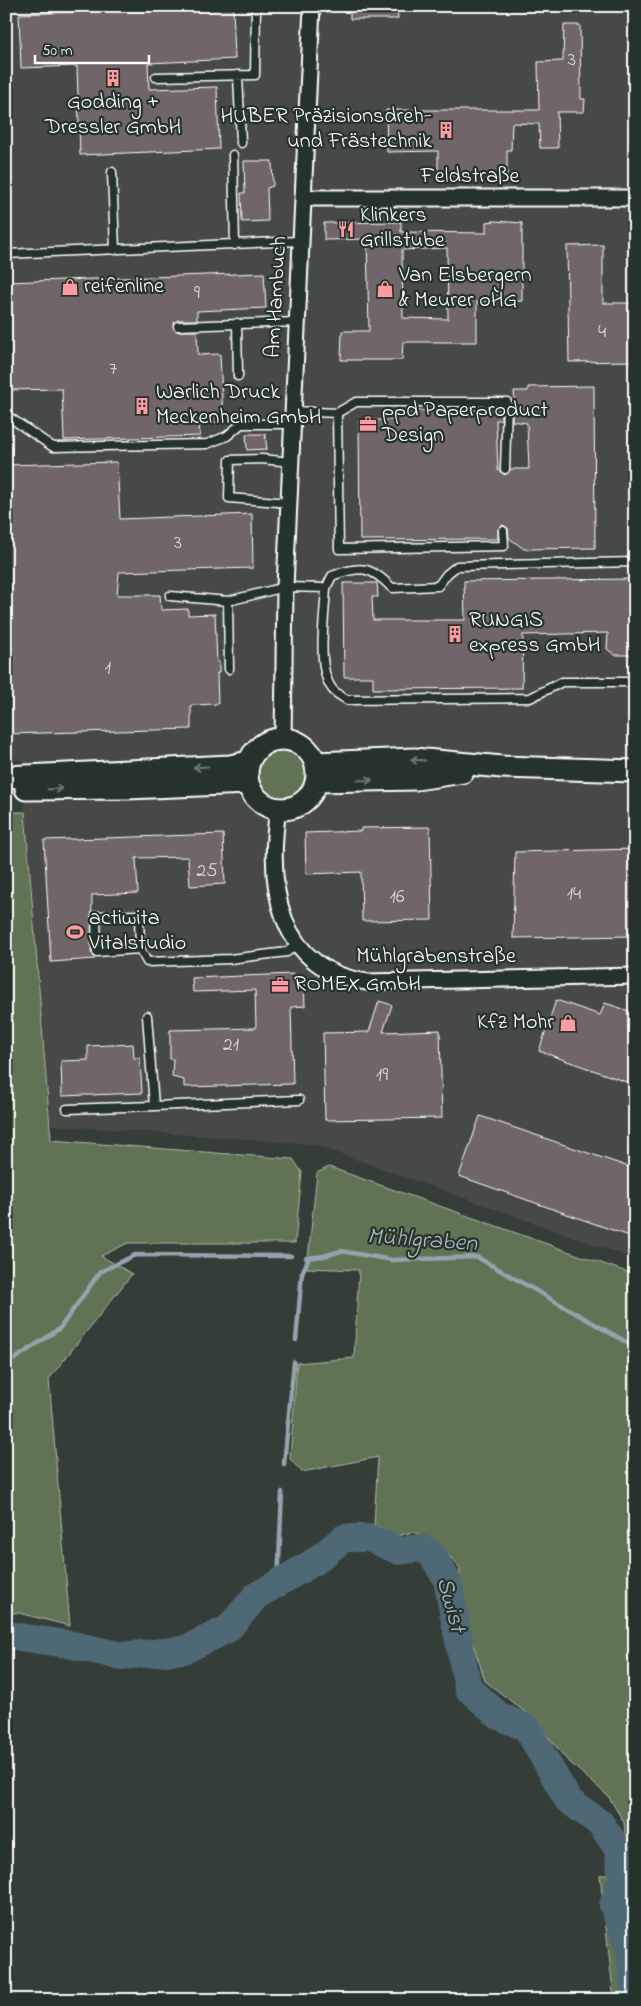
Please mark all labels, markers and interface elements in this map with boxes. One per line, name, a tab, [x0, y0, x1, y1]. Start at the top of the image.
scale bar	[35, 32, 149, 64]
text: 50 m	[42, 40, 73, 62]
house number: 3	[568, 46, 576, 75]
building icon: Godding + Dressler GmbH	[103, 68, 123, 88]
place label: Godding + Dressler GmbH	[44, 87, 181, 144]
place label: HUBER Präzisionsdreh- und Frästechnik	[221, 101, 432, 158]
building icon: HUBER Präzisionsdreh- und Frästechnik	[436, 120, 456, 140]
street label: Feldstraße	[420, 161, 520, 193]
place label: Klinkers Grillstube	[360, 200, 445, 257]
restaurant icon: Klinkers Grillstube	[336, 219, 356, 239]
street label: Am Hambuch	[258, 235, 296, 359]
place label: Van Elsbergern & Meurer oHG	[398, 260, 532, 317]
place label: reifenline	[84, 271, 164, 303]
shop icon: reifenline	[60, 277, 80, 297]
house number: 9	[194, 279, 200, 308]
shop icon: Van Elsbergern & Meurer oHG	[375, 279, 395, 299]
house number: 4	[598, 318, 606, 347]
house number: 7	[109, 355, 117, 384]
place label: Warlich Druck Meckenheim GmbH	[156, 377, 321, 434]
place label: ppd Paperproduct Design	[381, 395, 549, 453]
building icon: Warlich Druck Meckenheim GmbH	[132, 396, 152, 416]
office icon: ppd Paperproduct Design	[358, 414, 378, 434]
house number: 3	[174, 529, 182, 558]
place label: RUNGIS express GmbH	[469, 605, 601, 662]
building icon: RUNGIS express GmbH	[445, 624, 465, 644]
house number: 1	[105, 654, 111, 683]
one-way arrow	[411, 755, 427, 764]
one-way arrow	[193, 763, 209, 772]
one-way arrow	[356, 775, 373, 785]
one-way arrow	[46, 784, 63, 794]
house number: 25	[196, 857, 218, 886]
house number: 14	[567, 880, 581, 909]
house number: 16	[389, 883, 405, 912]
place label: actiwita Vitalstudio	[88, 903, 186, 960]
sports icon: actiwita Vitalstudio	[65, 922, 85, 942]
street label: Mühlgrabenstraße	[356, 941, 516, 974]
place label: ROMEX GmbH	[294, 969, 421, 1001]
office icon: ROMEX GmbH	[270, 975, 290, 995]
place label: Kfz Mohr	[477, 1007, 554, 1039]
shop icon: Kfz Mohr	[558, 1013, 578, 1033]
house number: 21	[223, 1031, 239, 1060]
house number: 19	[376, 1061, 388, 1090]
water label: Mühlgraben	[366, 1220, 479, 1262]
water label: Swist	[426, 1574, 475, 1638]

